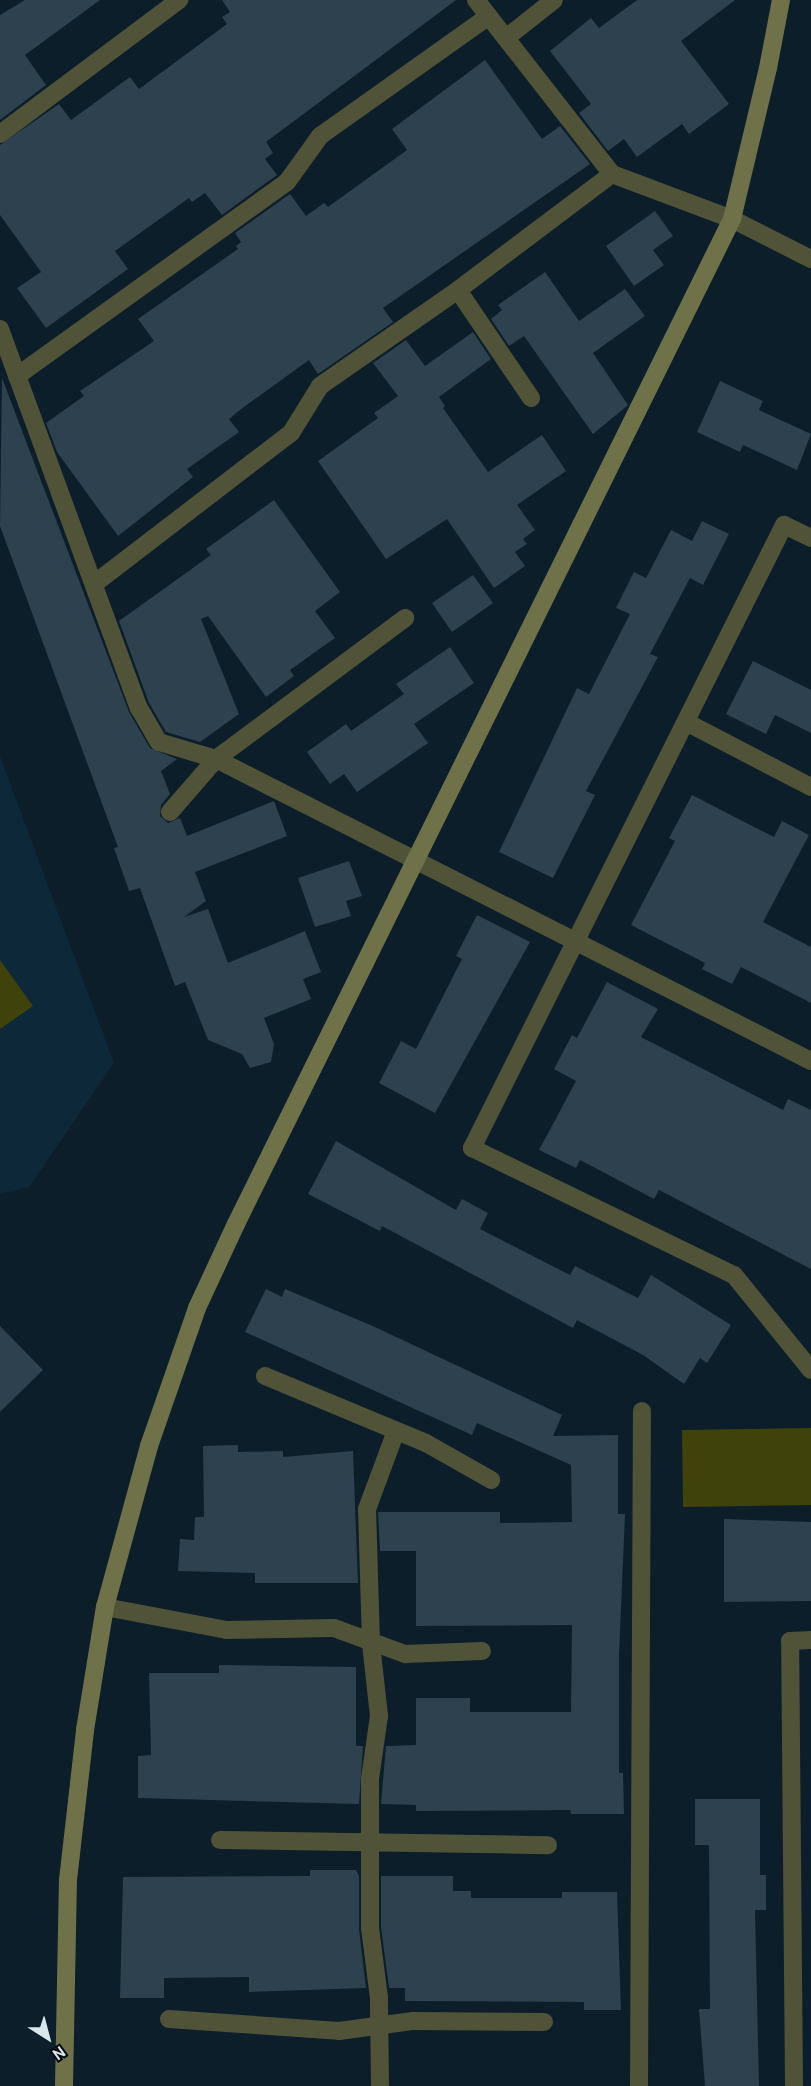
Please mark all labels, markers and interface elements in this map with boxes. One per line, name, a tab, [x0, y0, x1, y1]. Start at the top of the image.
north arrow	[18, 2008, 78, 2068]
text: N	[49, 2042, 69, 2064]

